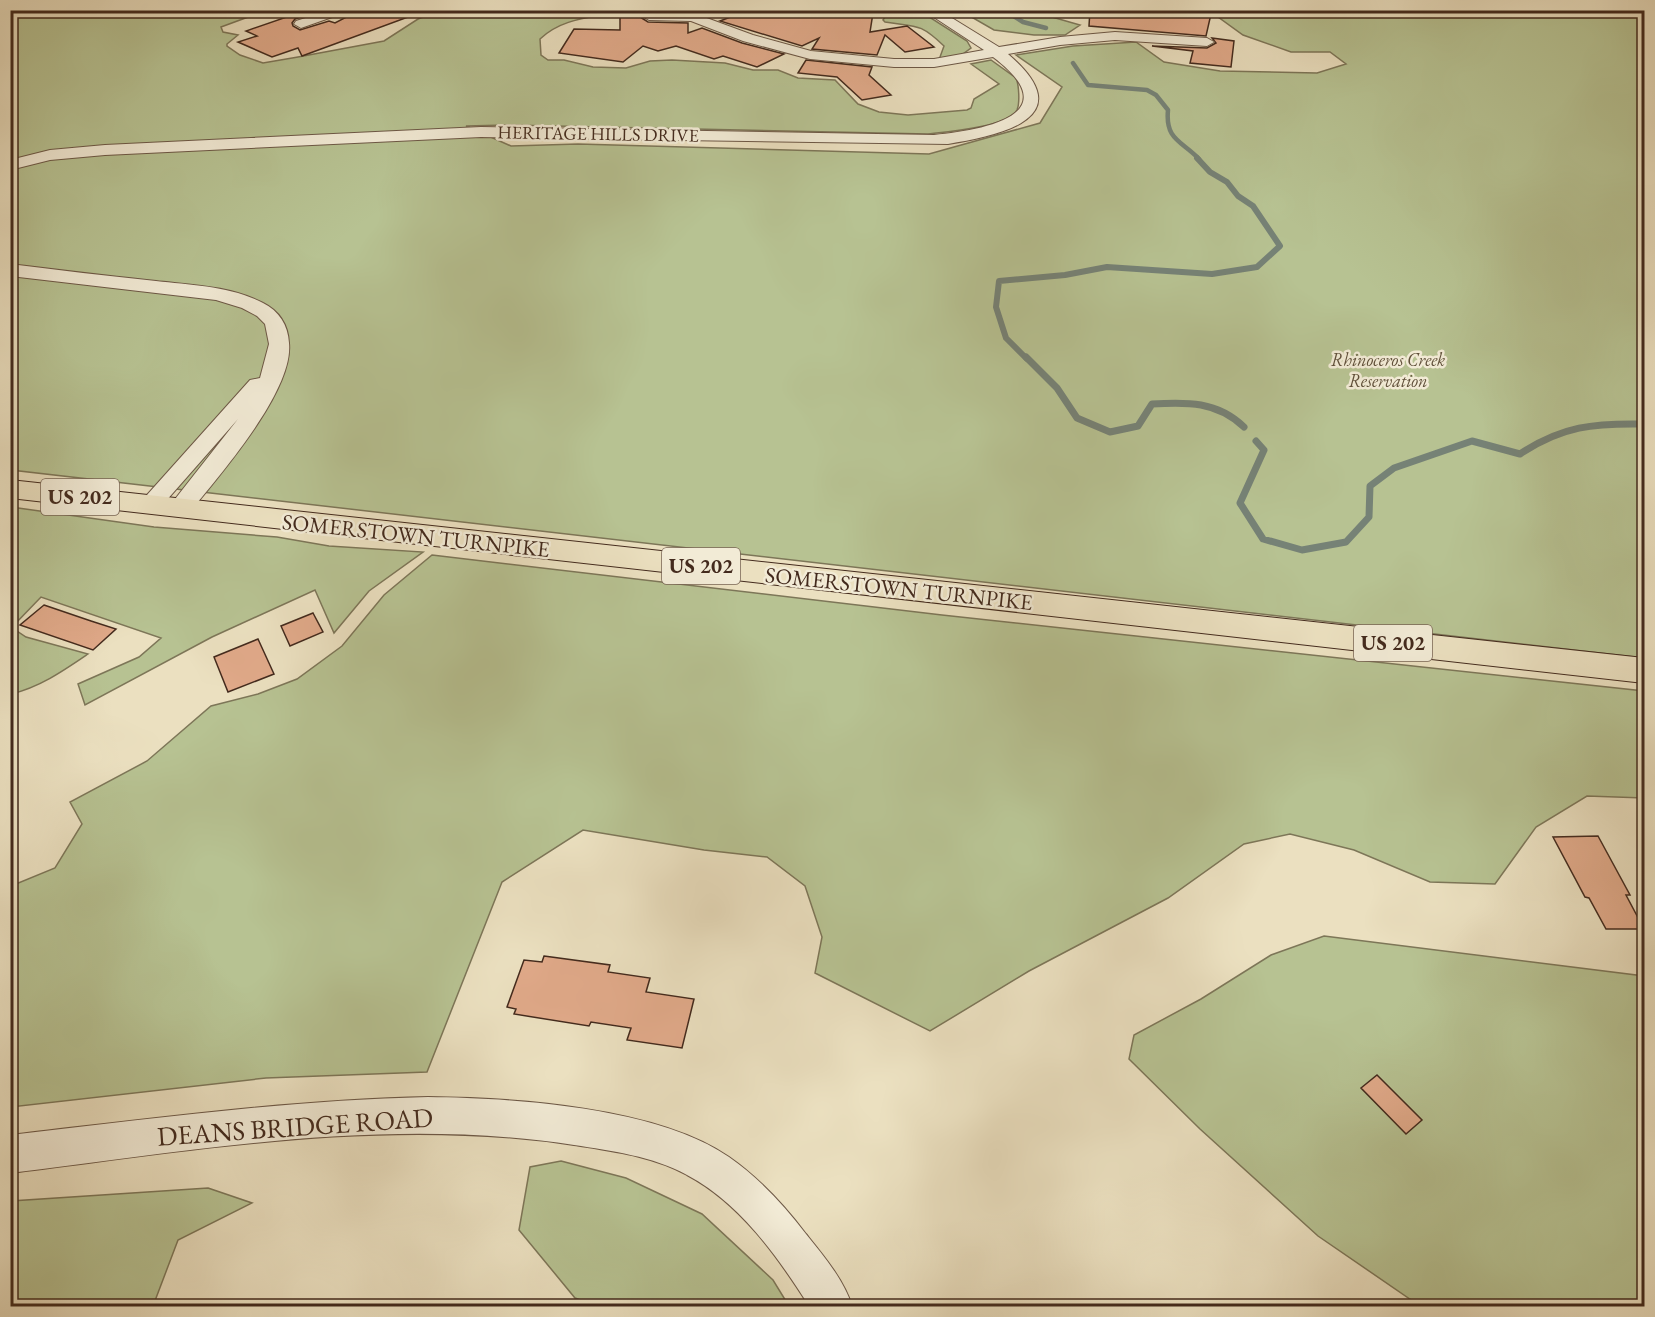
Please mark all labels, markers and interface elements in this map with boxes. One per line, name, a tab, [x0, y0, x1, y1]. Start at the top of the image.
street label: HERITAGE HILLS DRIVE	[497, 120, 699, 147]
park label: Rhinoceros Creek Reservation	[1331, 348, 1445, 392]
road number: US 202	[41, 479, 119, 515]
street label: SOMERSTOWN TURNPIKE	[281, 507, 551, 564]
road number: US 202	[662, 548, 740, 584]
street label: SOMERSTOWN TURNPIKE	[764, 560, 1034, 617]
road number: US 202	[1354, 625, 1432, 661]
street label: DEANS BRIDGE ROAD	[156, 1099, 434, 1154]

